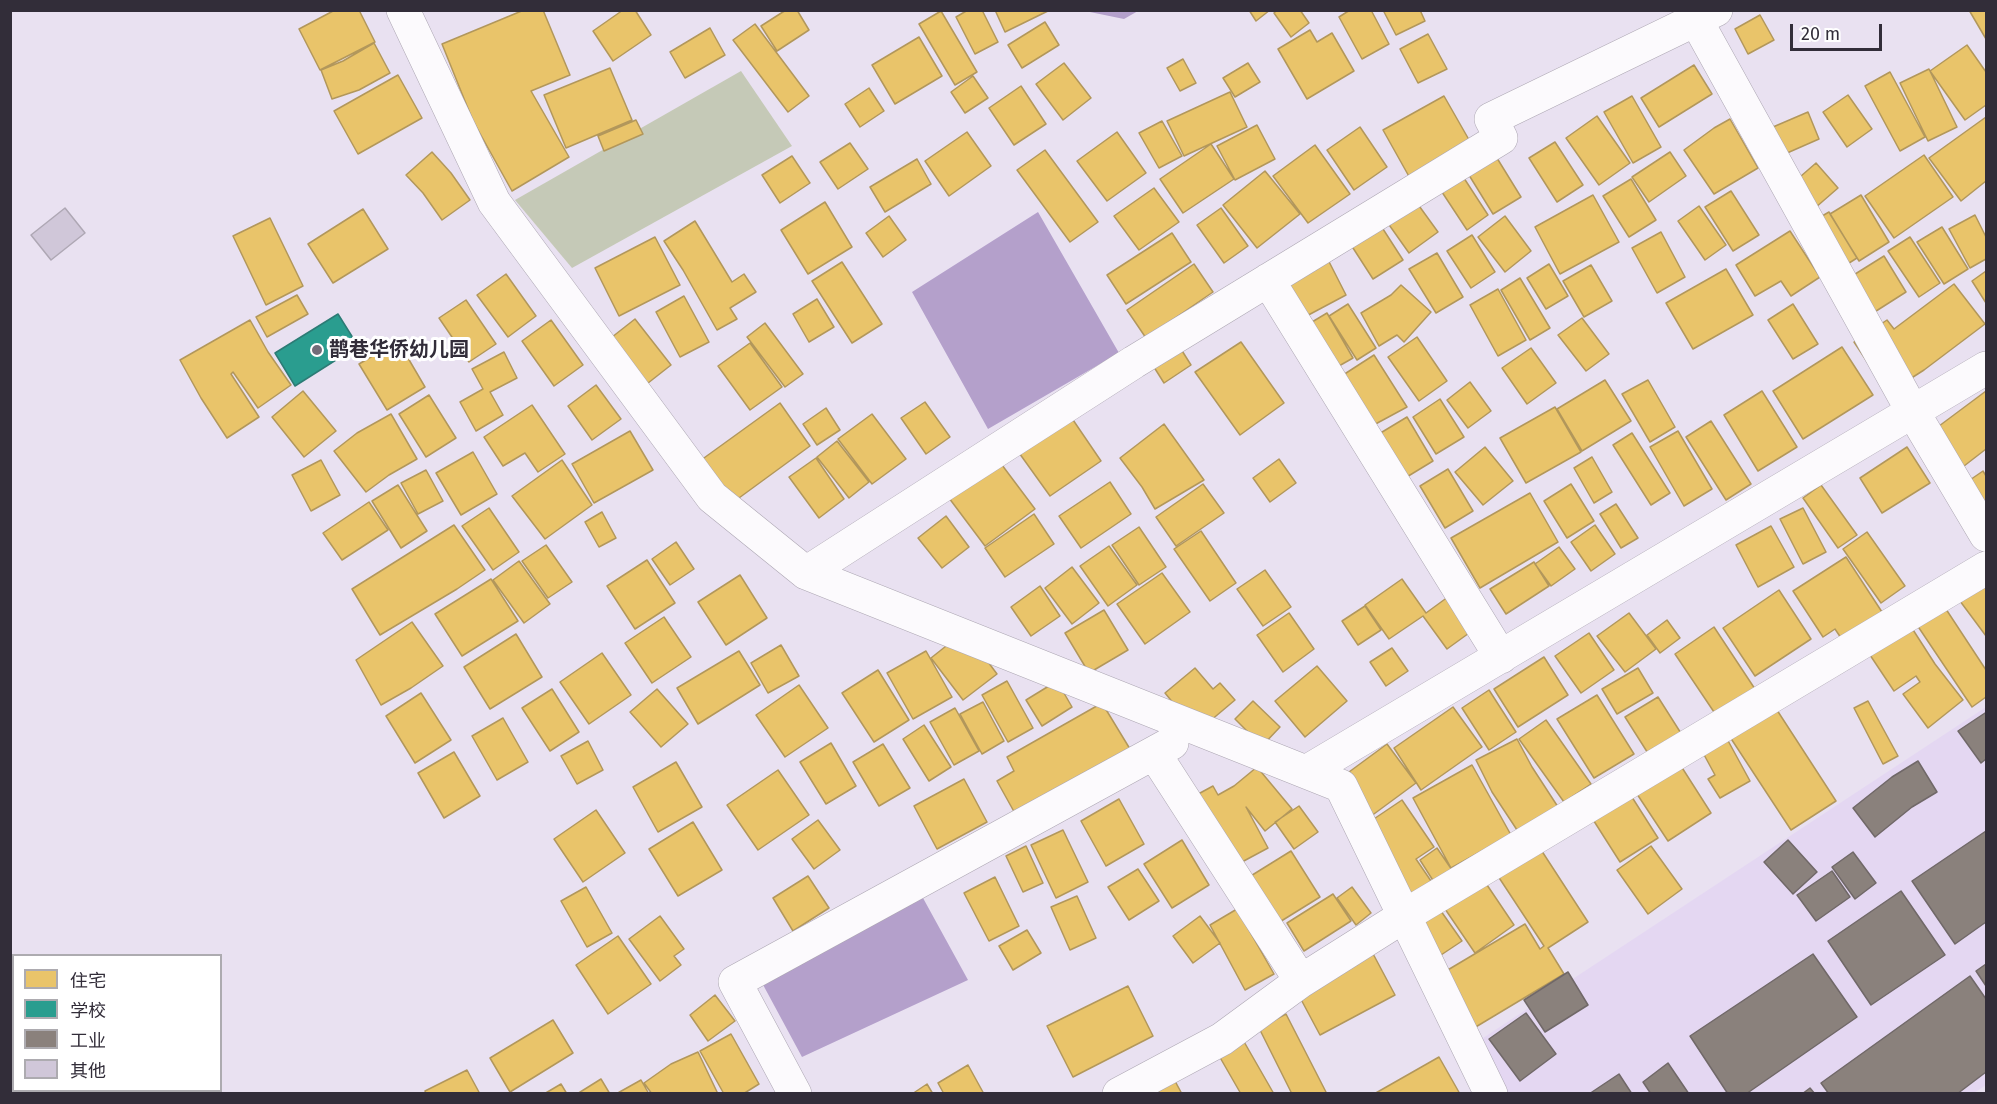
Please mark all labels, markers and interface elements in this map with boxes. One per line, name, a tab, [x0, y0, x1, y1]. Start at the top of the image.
scale bar	[1793, 12, 1884, 50]
text: 20 m	[1801, 23, 1840, 45]
place label: 鹊巷华侨幼儿园	[329, 338, 469, 362]
marker: 鹊巷华侨幼儿园	[310, 343, 324, 357]
legend	[12, 954, 222, 1092]
text: 住宅	[70, 970, 106, 992]
text: 学校	[70, 1000, 106, 1022]
text: 工业	[70, 1030, 106, 1052]
text: 其他	[70, 1060, 106, 1082]

